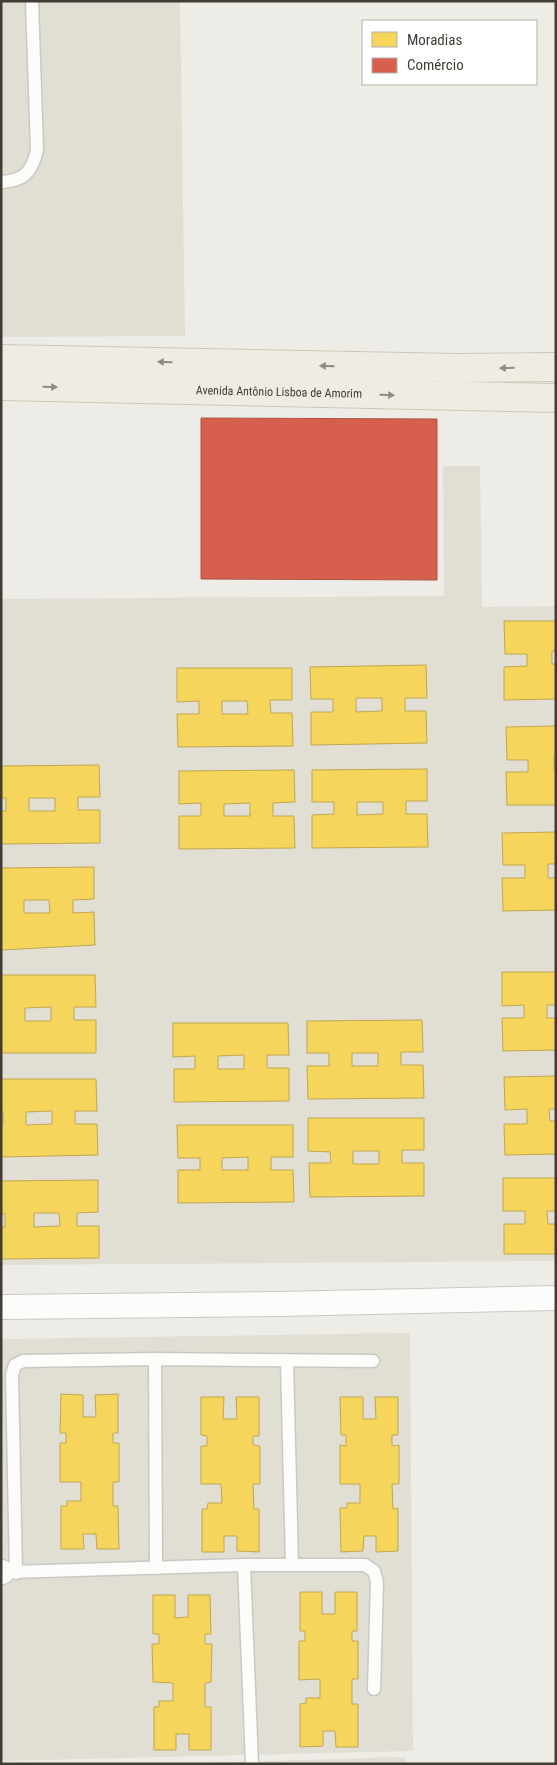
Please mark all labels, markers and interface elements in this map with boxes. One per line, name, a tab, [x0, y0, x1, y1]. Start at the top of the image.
legend	[362, 20, 537, 85]
text: Moradias	[407, 31, 462, 49]
text: Comércio	[407, 56, 464, 74]
one-way arrow	[156, 358, 172, 366]
one-way arrow	[319, 361, 335, 369]
one-way arrow	[499, 364, 515, 372]
street label: Avenida Antônio Lisboa de Amorim	[196, 383, 362, 401]
one-way arrow	[42, 384, 58, 392]
one-way arrow	[380, 391, 396, 399]

